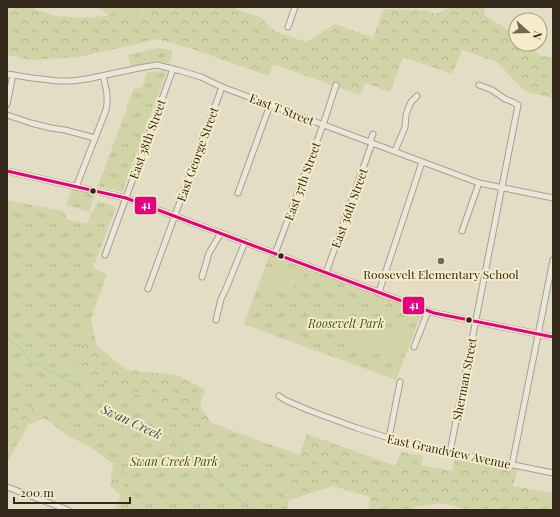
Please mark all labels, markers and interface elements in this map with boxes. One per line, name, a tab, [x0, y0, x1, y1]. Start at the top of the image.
north arrow	[508, 12, 548, 52]
text: N	[529, 29, 546, 42]
street label: East T Street	[248, 89, 317, 129]
street label: East 38th Street	[125, 96, 169, 181]
street label: East George Street	[172, 104, 222, 204]
street label: East 37th Street	[280, 139, 324, 222]
street label: East 36th Street	[327, 165, 371, 250]
unlabelled marker	[88, 186, 98, 196]
line badge: 41	[134, 196, 157, 215]
text: 41	[141, 197, 151, 212]
unlabelled marker	[276, 251, 286, 261]
marker: Roosevelt Elementary School	[436, 256, 446, 266]
place label: Roosevelt Elementary School	[363, 266, 519, 282]
line badge: 41	[402, 296, 425, 315]
text: 41	[409, 297, 419, 312]
park label: Roosevelt Park	[307, 315, 384, 331]
unlabelled marker	[464, 315, 474, 325]
street label: Sherman Street	[448, 336, 480, 422]
water label: Swan Creek	[98, 399, 166, 443]
street label: East Grandview Avenue	[386, 430, 512, 472]
park label: Swan Creek Park	[129, 453, 218, 469]
scale bar	[14, 479, 130, 505]
text: 200 m	[20, 484, 54, 500]

